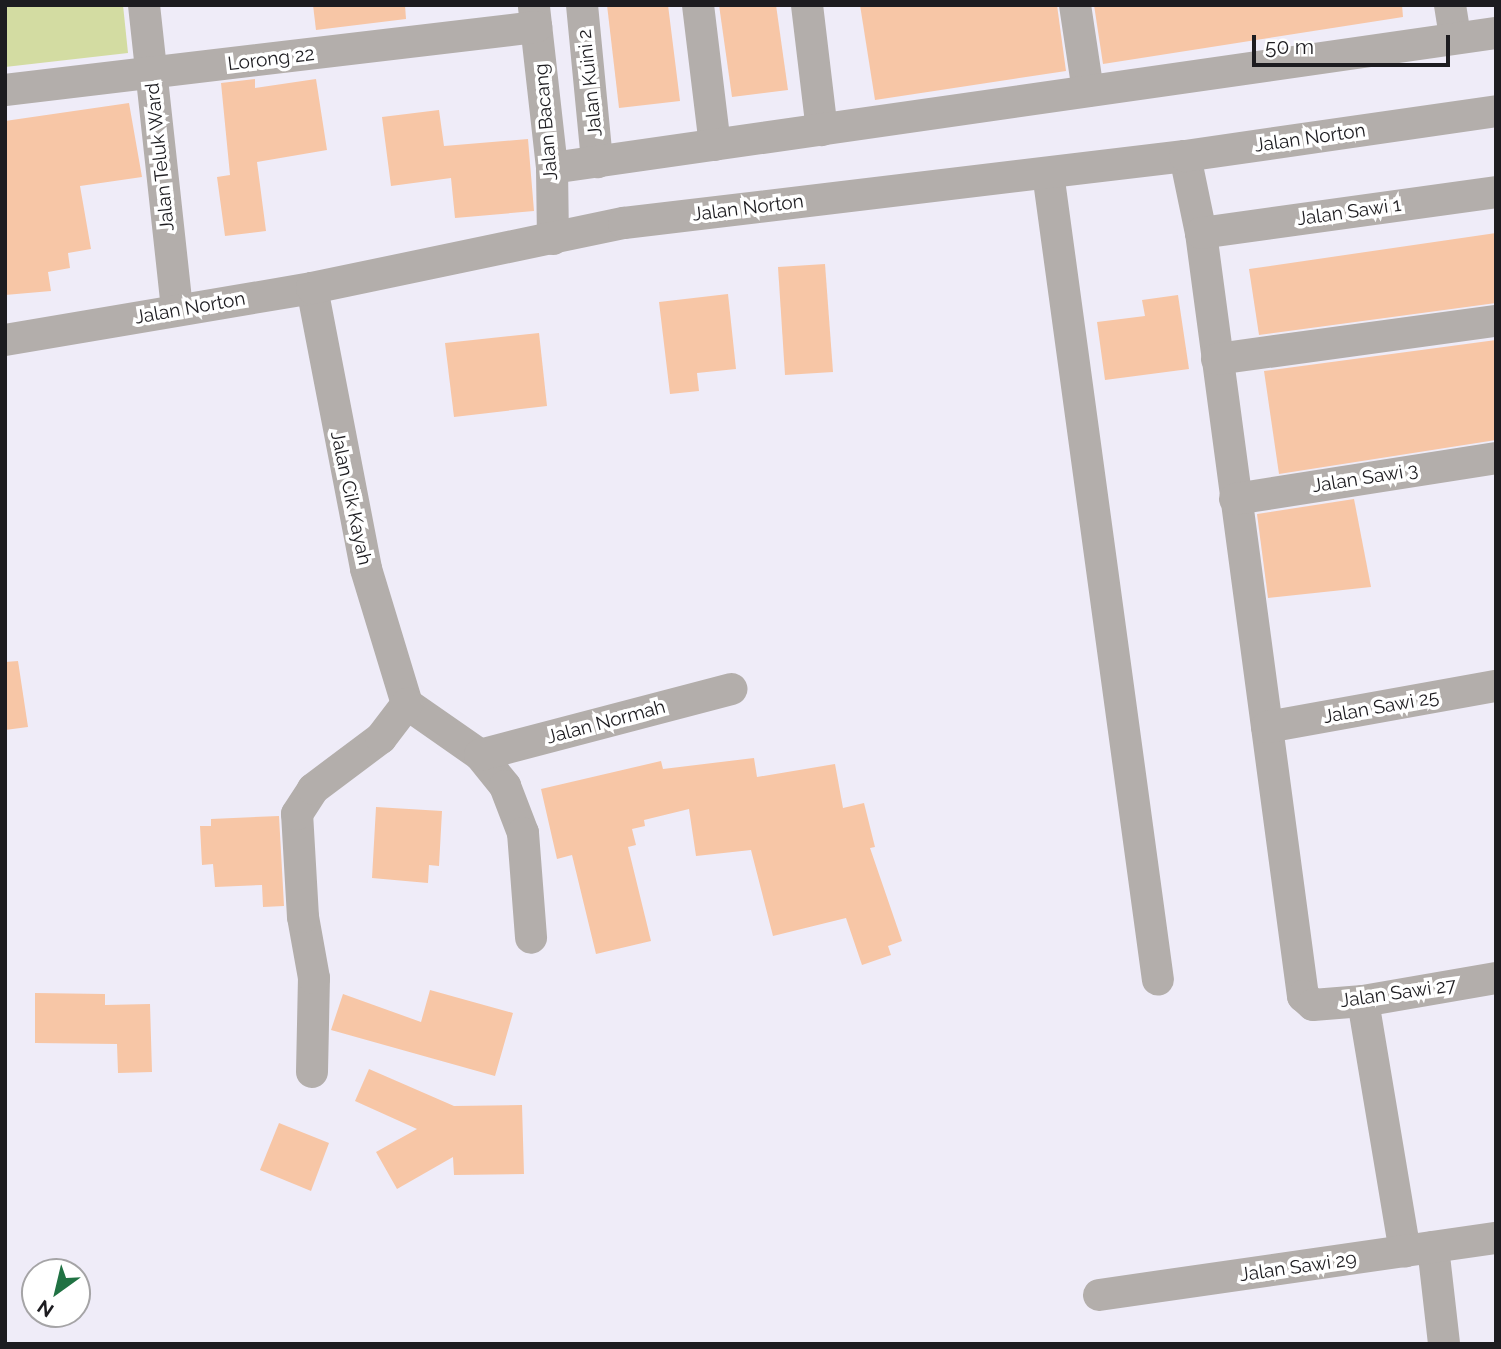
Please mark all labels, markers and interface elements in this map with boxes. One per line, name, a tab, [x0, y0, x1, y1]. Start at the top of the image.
scale bar	[1256, 21, 1454, 65]
street label: Jalan Kuini 2	[573, 28, 607, 138]
text: 50 m	[1265, 34, 1314, 59]
street label: Lorong 22	[226, 42, 316, 76]
street label: Jalan Bacang	[530, 63, 562, 181]
street label: Jalan Teluk Ward	[141, 81, 179, 233]
street label: Jalan Norton	[1253, 119, 1367, 157]
street label: Jalan Norton	[691, 190, 805, 226]
street label: Jalan Sawi 1	[1295, 193, 1403, 231]
street label: Jalan Norton	[133, 287, 247, 329]
street label: Jalan Cik Kayah	[326, 429, 376, 567]
street label: Jalan Sawi 3	[1310, 458, 1420, 498]
street label: Jalan Sawi 25	[1321, 686, 1441, 728]
street label: Jalan Normah	[544, 695, 668, 749]
street label: Jalan Sawi 27	[1339, 974, 1457, 1012]
street label: Jalan Sawi 29	[1238, 1248, 1358, 1286]
north arrow	[21, 1258, 91, 1328]
text: N	[33, 1296, 58, 1322]

